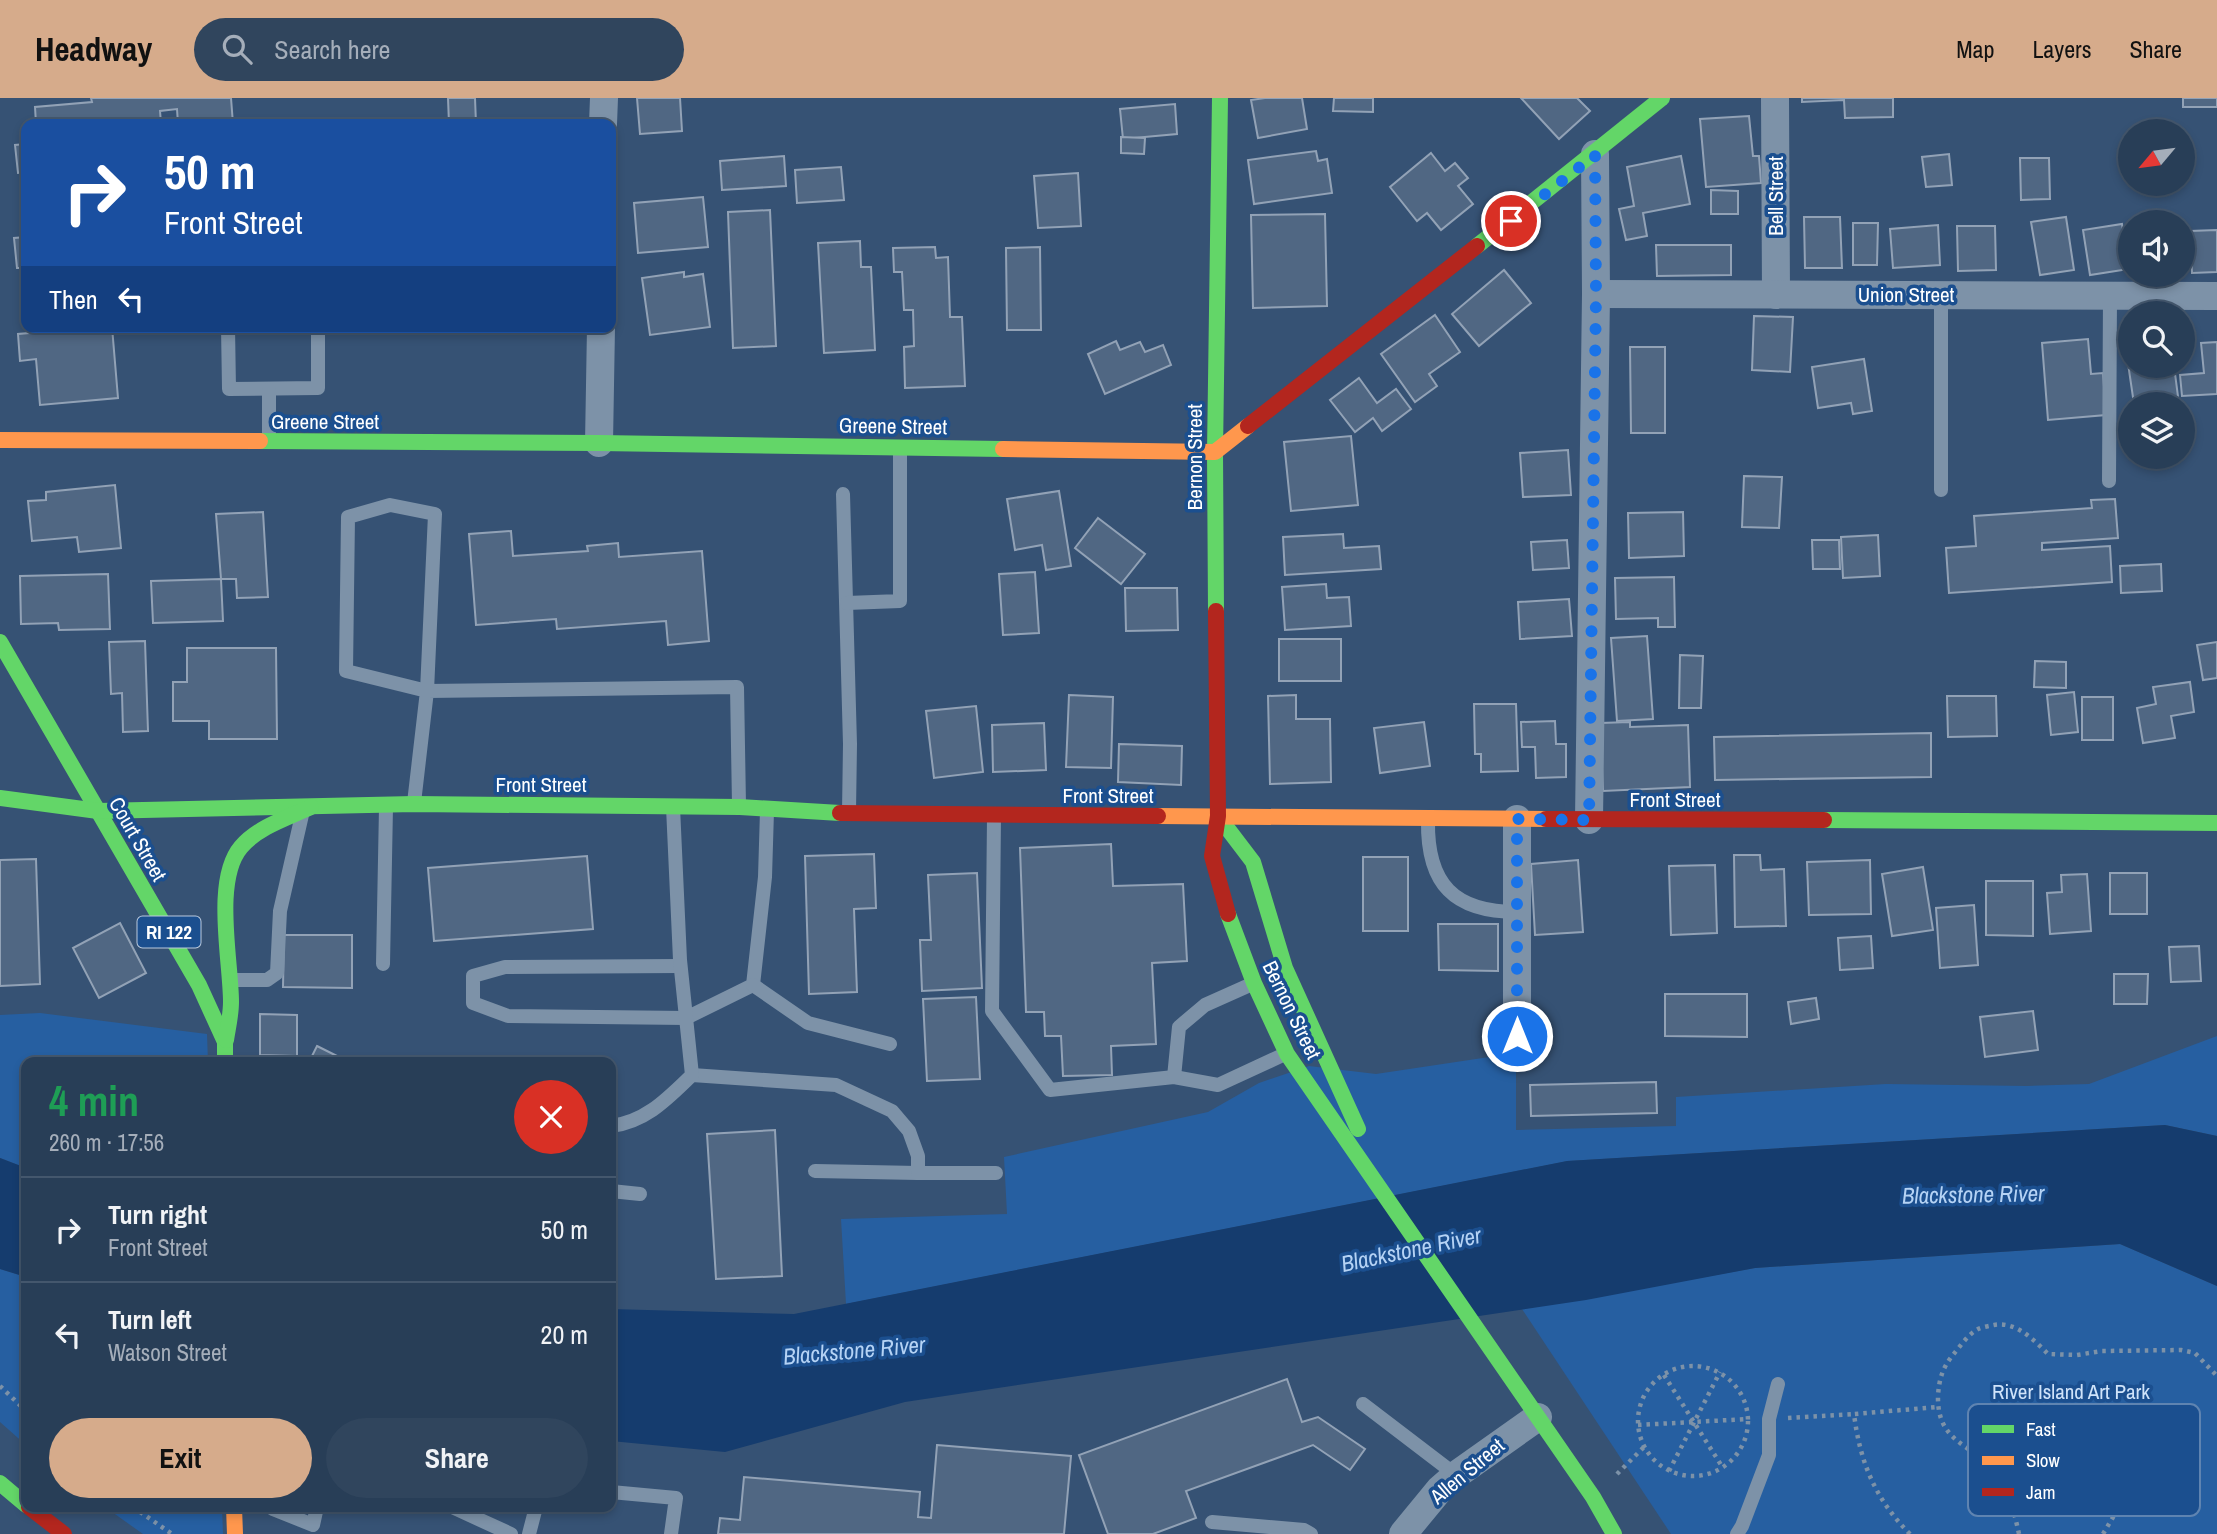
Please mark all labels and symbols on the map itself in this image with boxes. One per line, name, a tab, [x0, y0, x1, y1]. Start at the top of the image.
north arrow	[2118, 119, 2194, 196]
street label: Bell Street	[1761, 156, 1790, 236]
pin	[1481, 191, 1541, 251]
street label: Union Street	[1858, 280, 1955, 309]
street label: Bernon Street	[1180, 404, 1209, 510]
street label: Greene Street	[271, 407, 379, 436]
street label: Greene Street	[839, 411, 948, 441]
street label: Front Street	[496, 770, 587, 799]
street label: Front Street	[1063, 781, 1154, 810]
street label: Front Street	[1630, 785, 1721, 814]
street label: Court Street	[102, 792, 174, 887]
road number: RI 122	[138, 916, 200, 947]
street label: Bernon Street	[1256, 956, 1328, 1064]
position arrow	[1480, 999, 1554, 1073]
water label: Blackstone River	[1901, 1177, 2045, 1211]
water label: Blackstone River	[1338, 1219, 1485, 1279]
water label: Blackstone River	[782, 1328, 927, 1372]
park label: River Island Art Park	[1992, 1377, 2150, 1406]
legend	[1968, 1404, 2200, 1516]
text: Fast	[2026, 1416, 2056, 1442]
street label: Allen Street	[1423, 1431, 1511, 1511]
text: Slow	[2026, 1447, 2061, 1473]
text: Jam	[2026, 1479, 2055, 1505]

